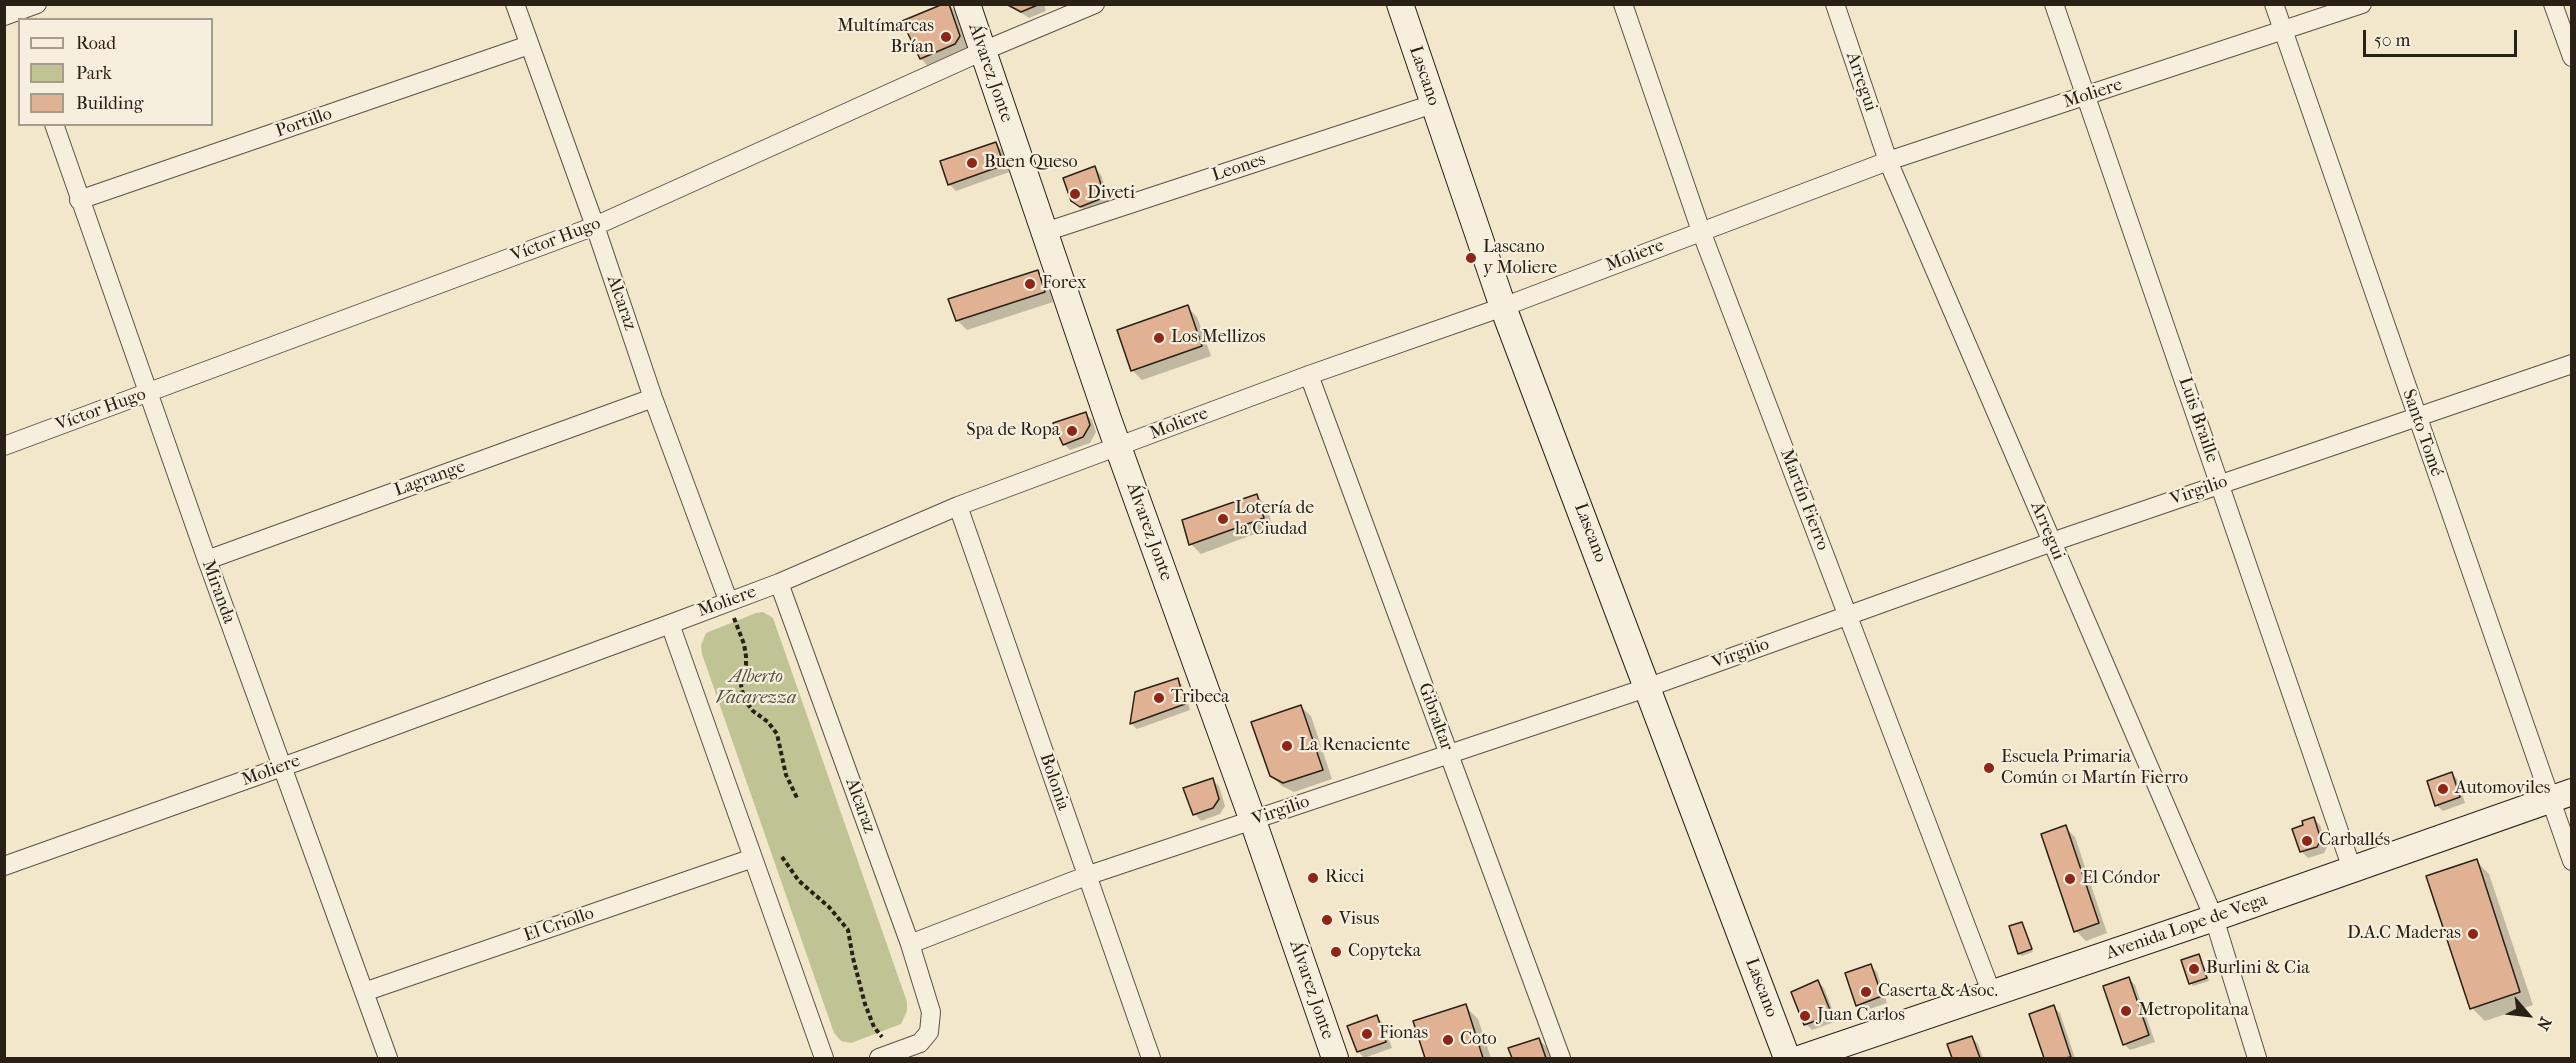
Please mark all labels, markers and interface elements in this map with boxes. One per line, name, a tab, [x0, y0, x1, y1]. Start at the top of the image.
place label: Multímarcas Brían	[837, 16, 934, 58]
legend	[18, 18, 213, 126]
scale bar	[2366, 18, 2520, 56]
street label: Álvarez Jonte	[963, 21, 1017, 125]
marker: Multímarcas Brían	[939, 30, 953, 44]
text: 50 m	[2374, 30, 2410, 51]
text: Road	[76, 33, 116, 54]
street label: Lascano	[1404, 43, 1444, 109]
street label: Arregui	[1841, 50, 1881, 114]
text: Park	[76, 63, 112, 84]
street label: Moliere	[2061, 74, 2125, 114]
text: Building	[76, 93, 143, 114]
street label: Portillo	[273, 103, 335, 143]
street label: Leones	[1210, 149, 1268, 187]
place label: Buen Queso	[984, 152, 1078, 174]
marker: Buen Queso	[965, 156, 979, 170]
place label: Diveti	[1087, 183, 1135, 205]
marker: Diveti	[1068, 187, 1082, 201]
street label: Víctor Hugo	[508, 213, 604, 267]
street label: Moliere	[1603, 235, 1667, 277]
place label: Lascano y Moliere	[1483, 237, 1557, 280]
marker: Lascano y Moliere	[1464, 251, 1478, 265]
street label: Alcaraz	[602, 273, 640, 333]
place label: Forex	[1042, 273, 1086, 295]
marker: Forex	[1023, 277, 1037, 291]
place label: Los Mellizos	[1171, 327, 1266, 349]
marker: Los Mellizos	[1152, 331, 1166, 345]
street label: Luis Braille	[2173, 375, 2223, 465]
street label: Víctor Hugo	[53, 384, 149, 436]
street label: Santo Tomé	[2397, 387, 2447, 479]
street label: Moliere	[1147, 403, 1211, 445]
place label: Spa de Ropa	[966, 420, 1060, 442]
marker: Spa de Ropa	[1065, 424, 1079, 438]
street label: Martín Fierro	[1775, 446, 1833, 554]
street label: Lagrange	[392, 456, 468, 502]
street label: Virgilio	[2168, 471, 2230, 511]
street label: Álvarez Jonte	[1121, 480, 1177, 584]
place label: Lotería de la Ciudad	[1235, 498, 1314, 540]
street label: Arregui	[2025, 499, 2069, 563]
street label: Lascano	[1569, 500, 1611, 566]
marker: Lotería de la Ciudad	[1216, 512, 1230, 526]
street label: Miranda	[197, 557, 239, 627]
street label: Moliere	[695, 581, 759, 623]
street label: Virgilio	[1710, 634, 1772, 674]
park label: Alberto Vacarezza	[716, 667, 796, 710]
street label: Gibraltar	[1413, 680, 1457, 754]
place label: Tribeca	[1171, 687, 1229, 709]
marker: Tribeca	[1152, 691, 1166, 705]
place label: La Renaciente	[1299, 735, 1410, 757]
marker: La Renaciente	[1280, 739, 1294, 753]
place label: Escuela Primaria Común 01 Martín Fierro	[2001, 747, 2188, 789]
street label: Moliere	[239, 750, 303, 792]
street label: Bolonia	[1034, 751, 1074, 813]
marker: Escuela Primaria Común 01 Martín Fierro	[1982, 761, 1996, 775]
street label: Alcaraz	[840, 776, 880, 836]
place label: Automoviles	[2455, 778, 2551, 800]
marker: Automoviles	[2436, 782, 2450, 796]
street label: Virgilio	[1250, 791, 1312, 831]
place label: Carballés	[2319, 830, 2390, 852]
marker: Carballés	[2300, 834, 2314, 848]
place label: Ricci	[1325, 867, 1364, 889]
place label: El Cóndor	[2082, 868, 2160, 890]
marker: Ricci	[1306, 871, 1320, 885]
marker: El Cóndor	[2063, 872, 2077, 886]
street label: Avenida Lope de Vega	[2104, 889, 2270, 965]
street label: El Criollo	[521, 903, 597, 947]
place label: Visus	[1339, 909, 1379, 931]
marker: Visus	[1320, 913, 1334, 927]
place label: D.A.C Maderas	[2347, 923, 2461, 945]
marker: D.A.C Maderas	[2466, 927, 2480, 941]
street label: Álvarez Jonte	[1284, 938, 1338, 1042]
place label: Copyteka	[1348, 941, 1421, 963]
marker: Copyteka	[1329, 945, 1343, 959]
street label: Lascano	[1740, 955, 1782, 1021]
place label: Burlini & Cia	[2206, 958, 2310, 980]
marker: Burlini & Cia	[2187, 962, 2201, 976]
place label: Caserta & Asoc.	[1878, 981, 1998, 1003]
marker: Caserta & Asoc.	[1859, 985, 1873, 999]
north arrow	[2498, 985, 2558, 1045]
place label: Metropolitana	[2138, 1000, 2249, 1022]
marker: Metropolitana	[2119, 1004, 2133, 1018]
place label: Juan Carlos	[1817, 1005, 1905, 1027]
marker: Juan Carlos	[1798, 1009, 1812, 1023]
text: N	[2533, 1014, 2556, 1033]
place label: Fionas	[1379, 1023, 1428, 1045]
marker: Fionas	[1360, 1027, 1374, 1041]
place label: Coto	[1460, 1029, 1497, 1051]
marker: Coto	[1441, 1033, 1455, 1047]

